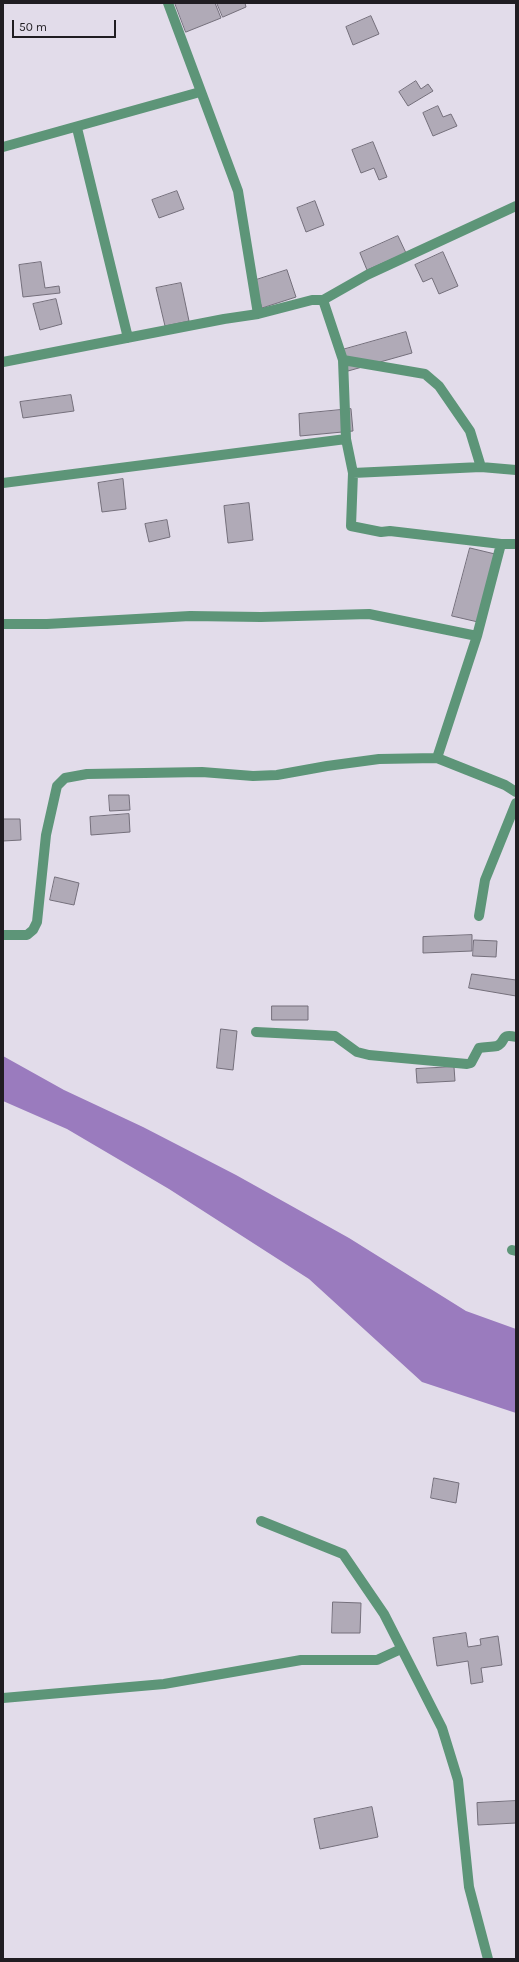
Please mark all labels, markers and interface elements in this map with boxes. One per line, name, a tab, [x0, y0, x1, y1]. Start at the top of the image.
scale bar	[14, 12, 118, 38]
text: 50 m	[19, 20, 47, 34]

